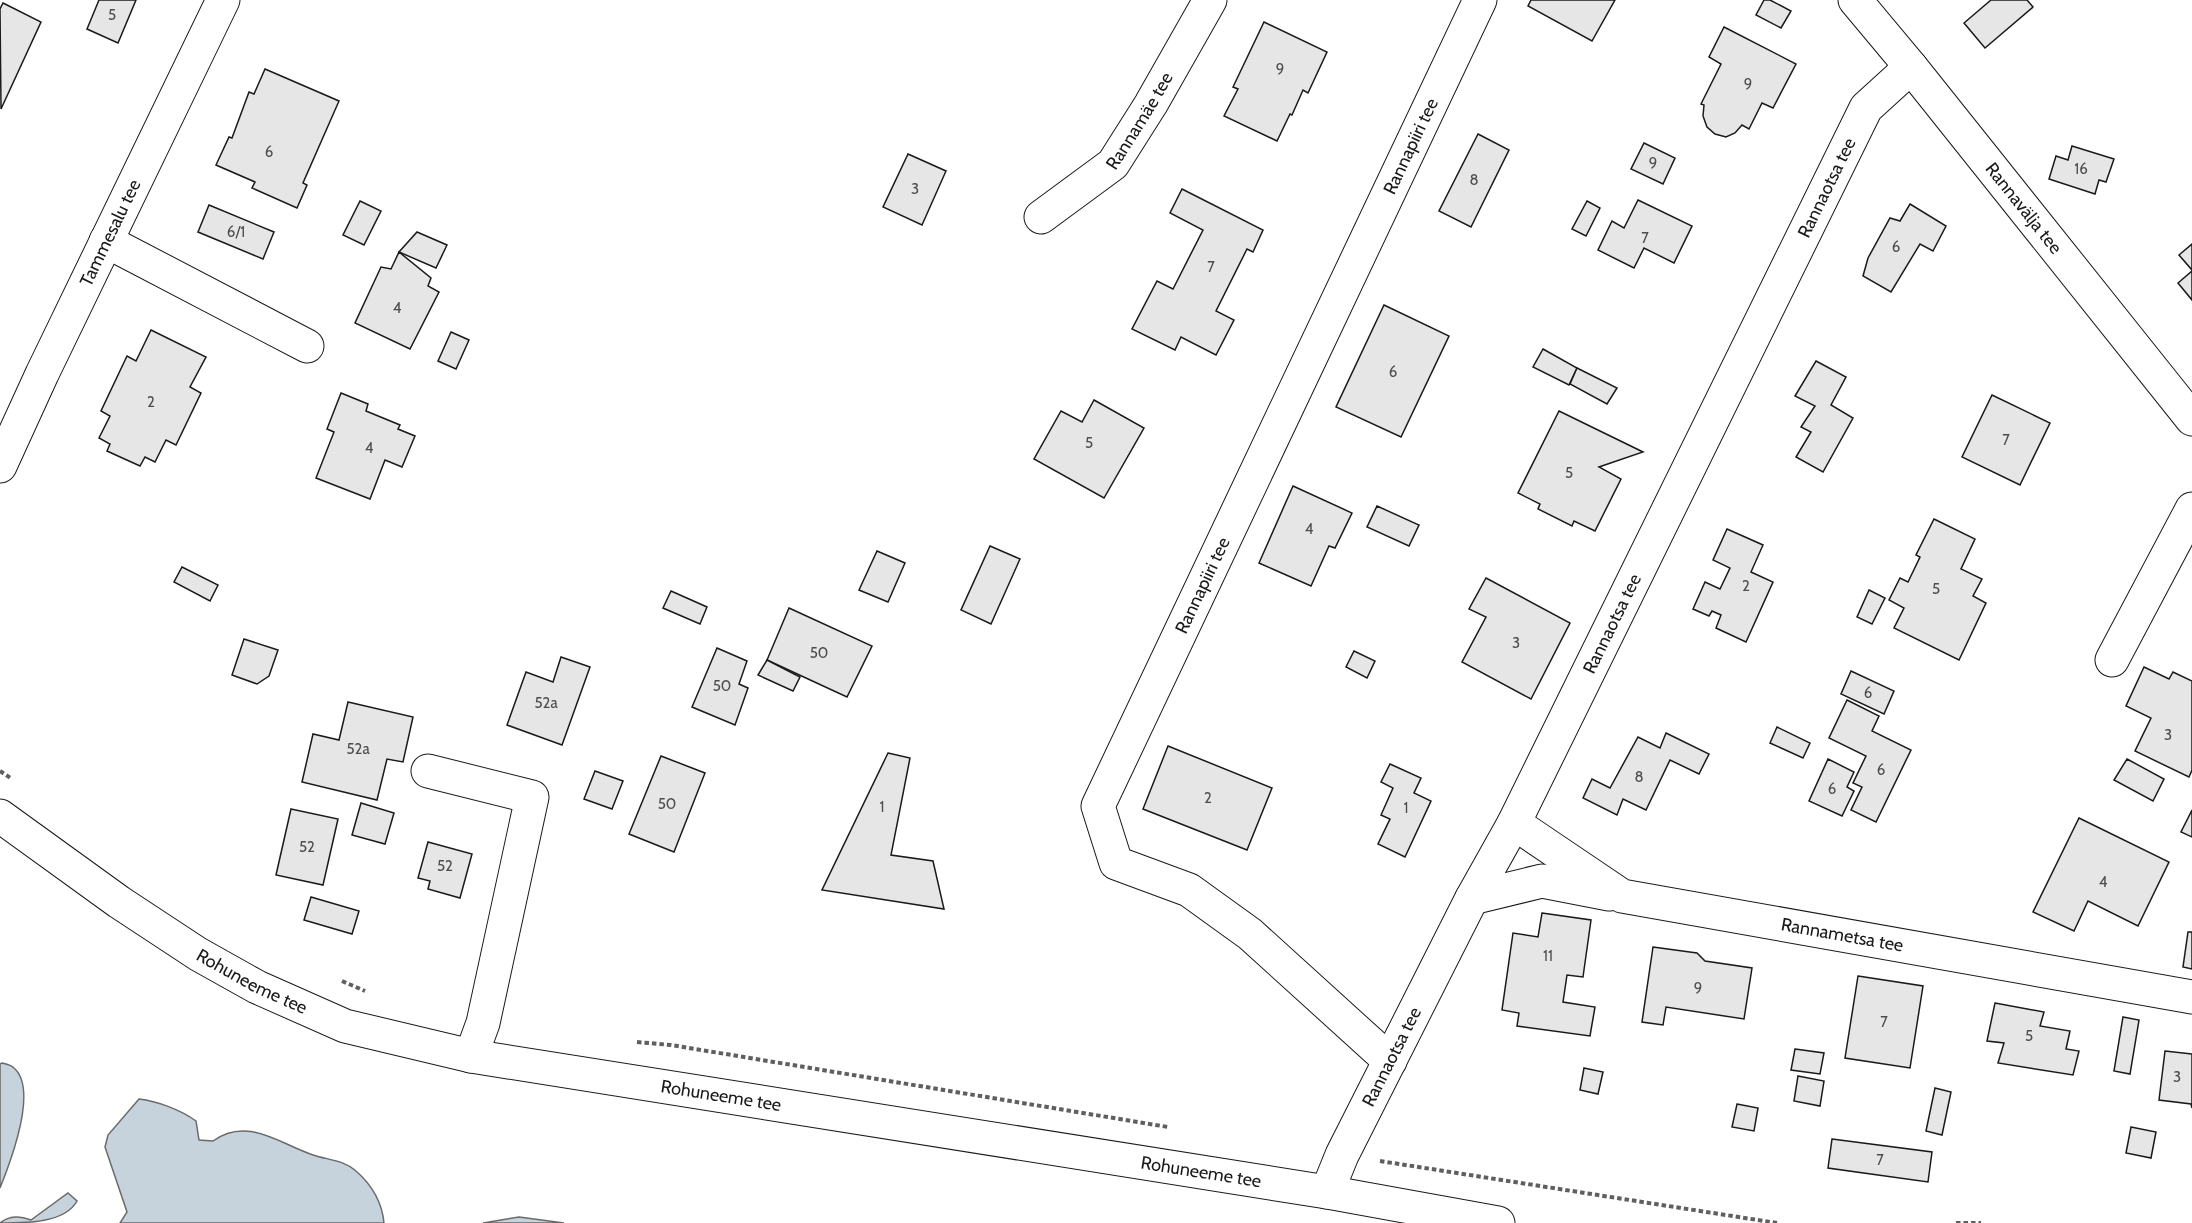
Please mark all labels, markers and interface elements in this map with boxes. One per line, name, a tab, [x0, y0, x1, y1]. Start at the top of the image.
house number: 5	[108, 6, 116, 24]
house number: 9	[1276, 60, 1284, 78]
street label: Rannamäe tee	[1101, 68, 1178, 174]
house number: 9	[1744, 75, 1752, 93]
street label: Rannapiiri tee	[1379, 95, 1443, 198]
street label: Rannaotsa tee	[1793, 134, 1861, 241]
house number: 6	[265, 143, 273, 161]
house number: 9	[1649, 154, 1657, 172]
street label: Rannavälja tee	[1981, 158, 2067, 258]
house number: 16	[2074, 160, 2088, 178]
house number: 8	[1469, 171, 1479, 189]
street label: Tammesalu tee	[75, 176, 146, 290]
house number: 3	[911, 180, 919, 198]
house number: 6/1	[227, 223, 245, 241]
house number: 7	[1641, 229, 1649, 247]
house number: 6	[1892, 238, 1900, 256]
house number: 7	[1207, 258, 1215, 276]
house number: 4	[393, 299, 402, 317]
house number: 6	[1389, 363, 1397, 381]
house number: 2	[147, 393, 155, 411]
house number: 7	[2002, 431, 2010, 449]
house number: 5	[1085, 434, 1093, 452]
house number: 4	[365, 439, 374, 457]
house number: 5	[1565, 464, 1573, 482]
house number: 4	[1305, 520, 1314, 538]
street label: Rannapiiri tee	[1170, 534, 1235, 637]
street label: Rannaotsa tee	[1578, 570, 1646, 677]
house number: 2	[1742, 577, 1750, 595]
house number: 5	[1932, 580, 1940, 598]
house number: 3	[1512, 634, 1520, 652]
house number: 50	[810, 644, 828, 662]
house number: 50	[713, 677, 731, 695]
house number: 6	[1864, 684, 1872, 702]
house number: 52a	[534, 694, 558, 712]
house number: 3	[2164, 726, 2172, 744]
house number: 52a	[346, 740, 370, 758]
house number: 6	[1877, 761, 1885, 779]
house number: 8	[1634, 768, 1644, 786]
house number: 6	[1828, 780, 1836, 798]
house number: 2	[1204, 789, 1212, 807]
house number: 50	[658, 795, 676, 813]
house number: 1	[880, 798, 884, 816]
house number: 1	[1404, 799, 1408, 817]
house number: 52	[299, 838, 315, 856]
house number: 52	[437, 857, 453, 875]
house number: 4	[2099, 873, 2108, 891]
street label: Rannametsa tee	[1779, 913, 1905, 957]
street label: Rohuneeme tee	[192, 944, 311, 1019]
house number: 11	[1543, 947, 1553, 965]
house number: 9	[1694, 979, 1702, 997]
street label: Rannaotsa tee	[1357, 1003, 1426, 1110]
house number: 7	[1880, 1013, 1888, 1031]
house number: 5	[2025, 1027, 2033, 1045]
house number: 3	[2173, 1068, 2181, 1086]
street label: Rohuneeme tee	[659, 1075, 783, 1116]
house number: 7	[1876, 1151, 1884, 1169]
street label: Rohuneeme tee	[1139, 1152, 1263, 1192]

